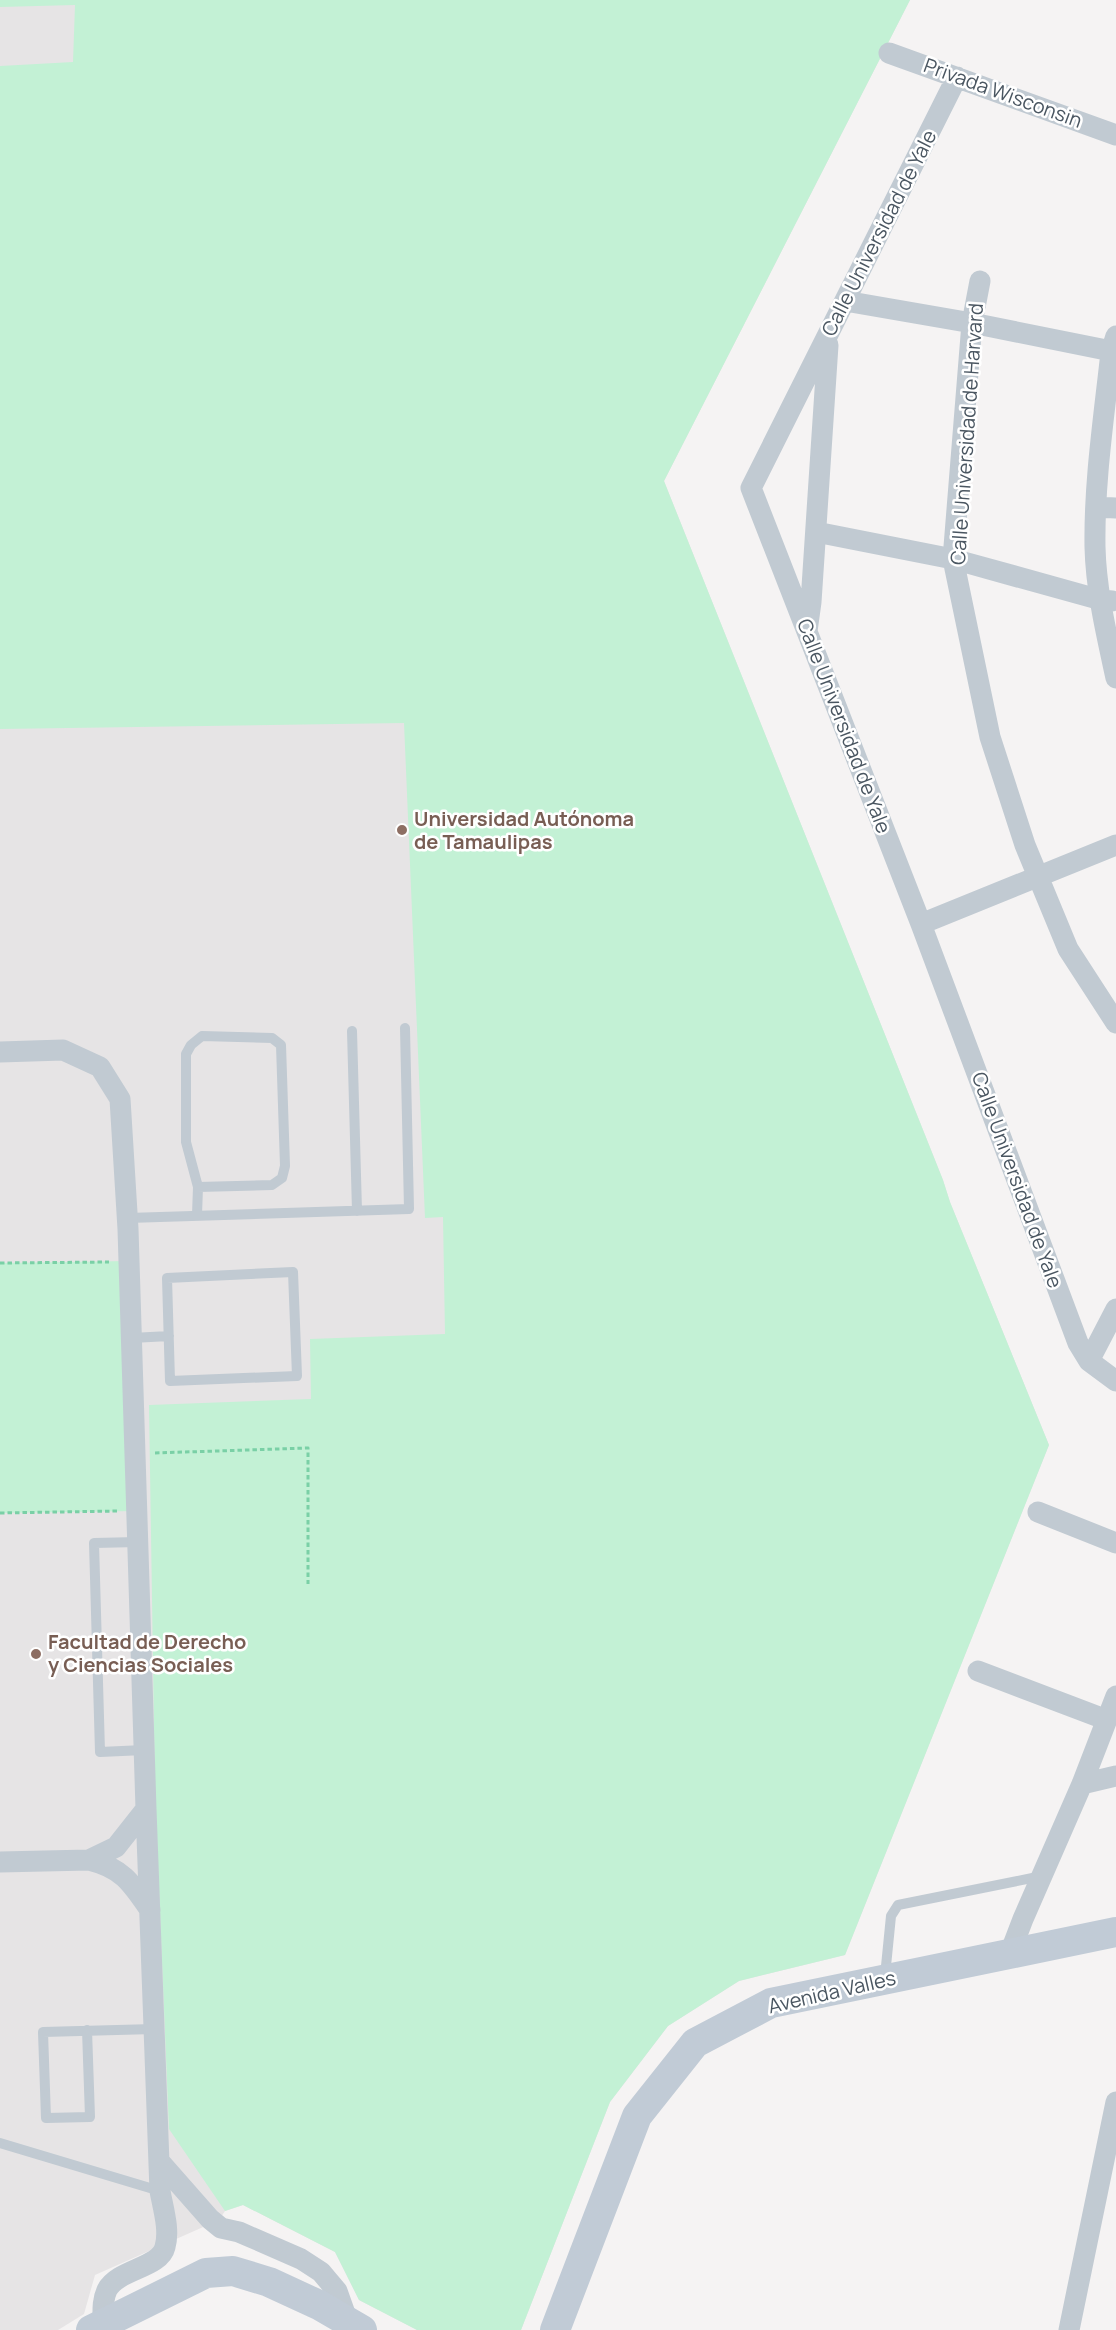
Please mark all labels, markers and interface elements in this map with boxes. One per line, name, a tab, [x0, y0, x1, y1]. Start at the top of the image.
street label: Privada Wisconsin	[920, 51, 1086, 134]
street label: Calle Universidad de Yale	[815, 125, 942, 340]
street label: Calle Universidad de Harvard	[944, 302, 989, 566]
street label: Calle Universidad de Yale	[791, 615, 898, 837]
place label: Universidad Autónoma de Tamaulipas	[414, 805, 634, 855]
marker: Universidad Autónoma de Tamaulipas	[395, 823, 409, 837]
street label: Calle Universidad de Yale	[966, 1068, 1069, 1291]
place label: Facultad de Derecho y Ciencias Sociales	[48, 1628, 246, 1678]
marker: Facultad de Derecho y Ciencias Sociales	[29, 1647, 43, 1661]
street label: Avenida Valles	[765, 1964, 898, 2019]

